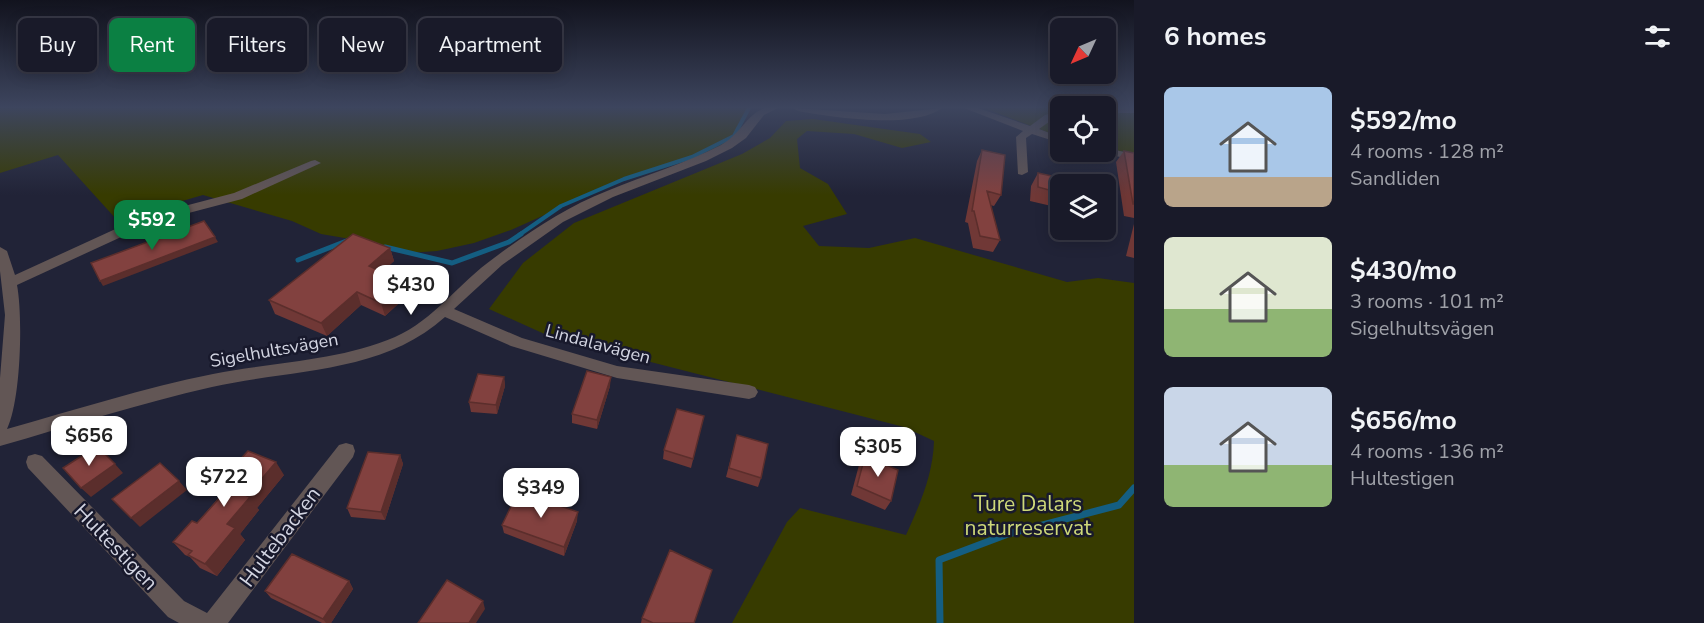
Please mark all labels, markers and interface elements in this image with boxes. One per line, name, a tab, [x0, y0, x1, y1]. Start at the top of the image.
chip: Buy	[18, 18, 97, 72]
chip: Rent	[109, 18, 195, 72]
chip: Filters	[207, 18, 307, 72]
chip: New	[319, 18, 406, 72]
chip: Apartment	[418, 18, 562, 72]
north arrow	[1050, 18, 1116, 84]
map controls	[1050, 18, 1116, 240]
text: 6 homes	[1164, 19, 1266, 54]
icon: filters	[1641, 20, 1674, 53]
button: locate	[1050, 96, 1116, 162]
text: $592/mo	[1350, 103, 1457, 138]
icon: home	[1212, 111, 1284, 183]
text: 4 rooms · 128 m²	[1350, 138, 1504, 165]
text: Sandliden	[1350, 165, 1440, 192]
button: layers	[1050, 174, 1116, 240]
pin: $592	[116, 200, 188, 251]
text: $592	[128, 206, 176, 233]
text: $430/mo	[1350, 253, 1457, 288]
icon: home	[1212, 261, 1284, 333]
pin: $430	[375, 265, 447, 316]
text: $430	[387, 271, 435, 298]
text: 3 rooms · 101 m²	[1350, 288, 1504, 315]
text: Sigelhultsvägen	[1350, 315, 1494, 342]
street label: Lindalavägen	[543, 318, 653, 370]
street label: Sigelhultsvägen	[208, 327, 340, 373]
text: $656/mo	[1350, 403, 1457, 438]
icon: home	[1212, 411, 1284, 483]
pin: $656	[53, 416, 125, 467]
text: $656	[65, 422, 113, 449]
pin: $305	[842, 427, 914, 478]
text: $305	[854, 433, 902, 460]
text: 4 rooms · 136 m²	[1350, 438, 1504, 465]
pin: $722	[188, 457, 260, 508]
text: $722	[200, 463, 248, 490]
text: Hultestigen	[1350, 465, 1455, 492]
pin: $349	[505, 468, 577, 519]
text: $349	[517, 474, 565, 501]
street label: Hultebacken	[233, 481, 327, 593]
park label: Ture Dalars naturreservat	[965, 490, 1092, 542]
street label: Hultestigen	[68, 498, 164, 596]

